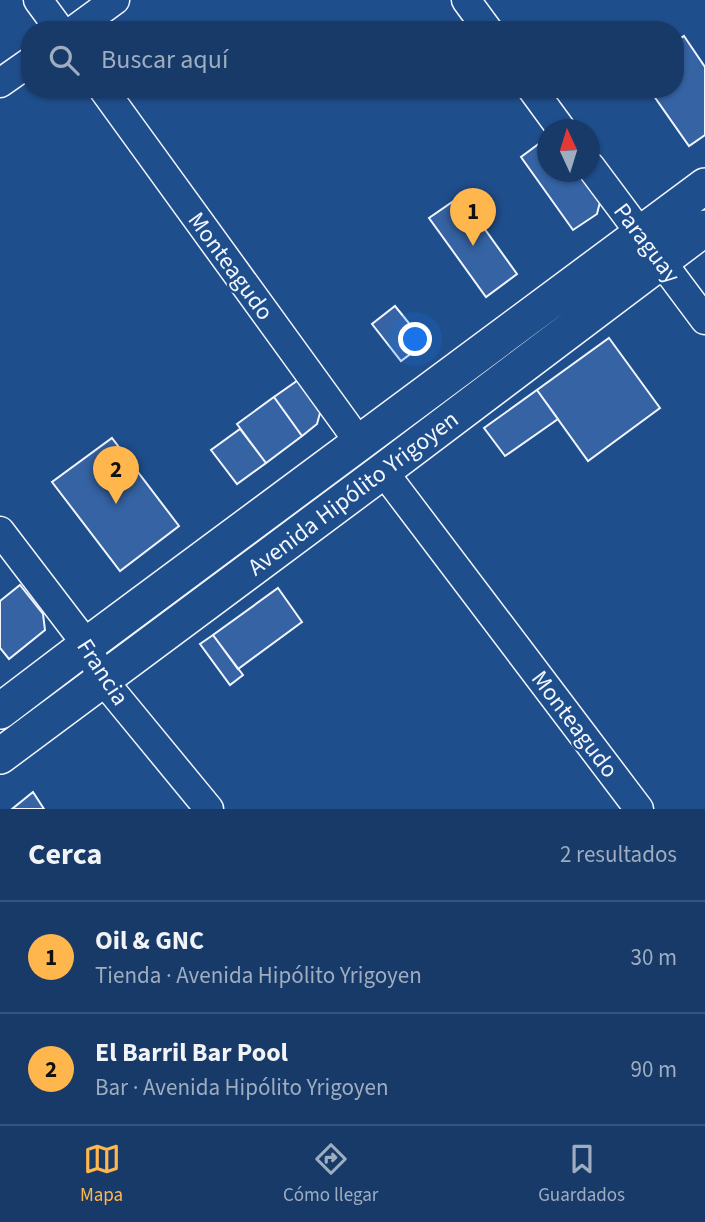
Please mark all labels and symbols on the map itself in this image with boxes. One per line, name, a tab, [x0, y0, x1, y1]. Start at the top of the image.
north arrow	[537, 119, 600, 182]
pin: 1	[450, 188, 496, 246]
street label: Paraguay	[605, 196, 689, 291]
street label: Monteagudo	[179, 205, 282, 328]
your location	[398, 322, 432, 356]
street label: Avenida Hipólito Yrigoyen	[240, 402, 466, 584]
pin: 2	[93, 446, 139, 504]
street label: Francia	[68, 632, 137, 713]
street label: Monteagudo	[523, 663, 627, 785]

